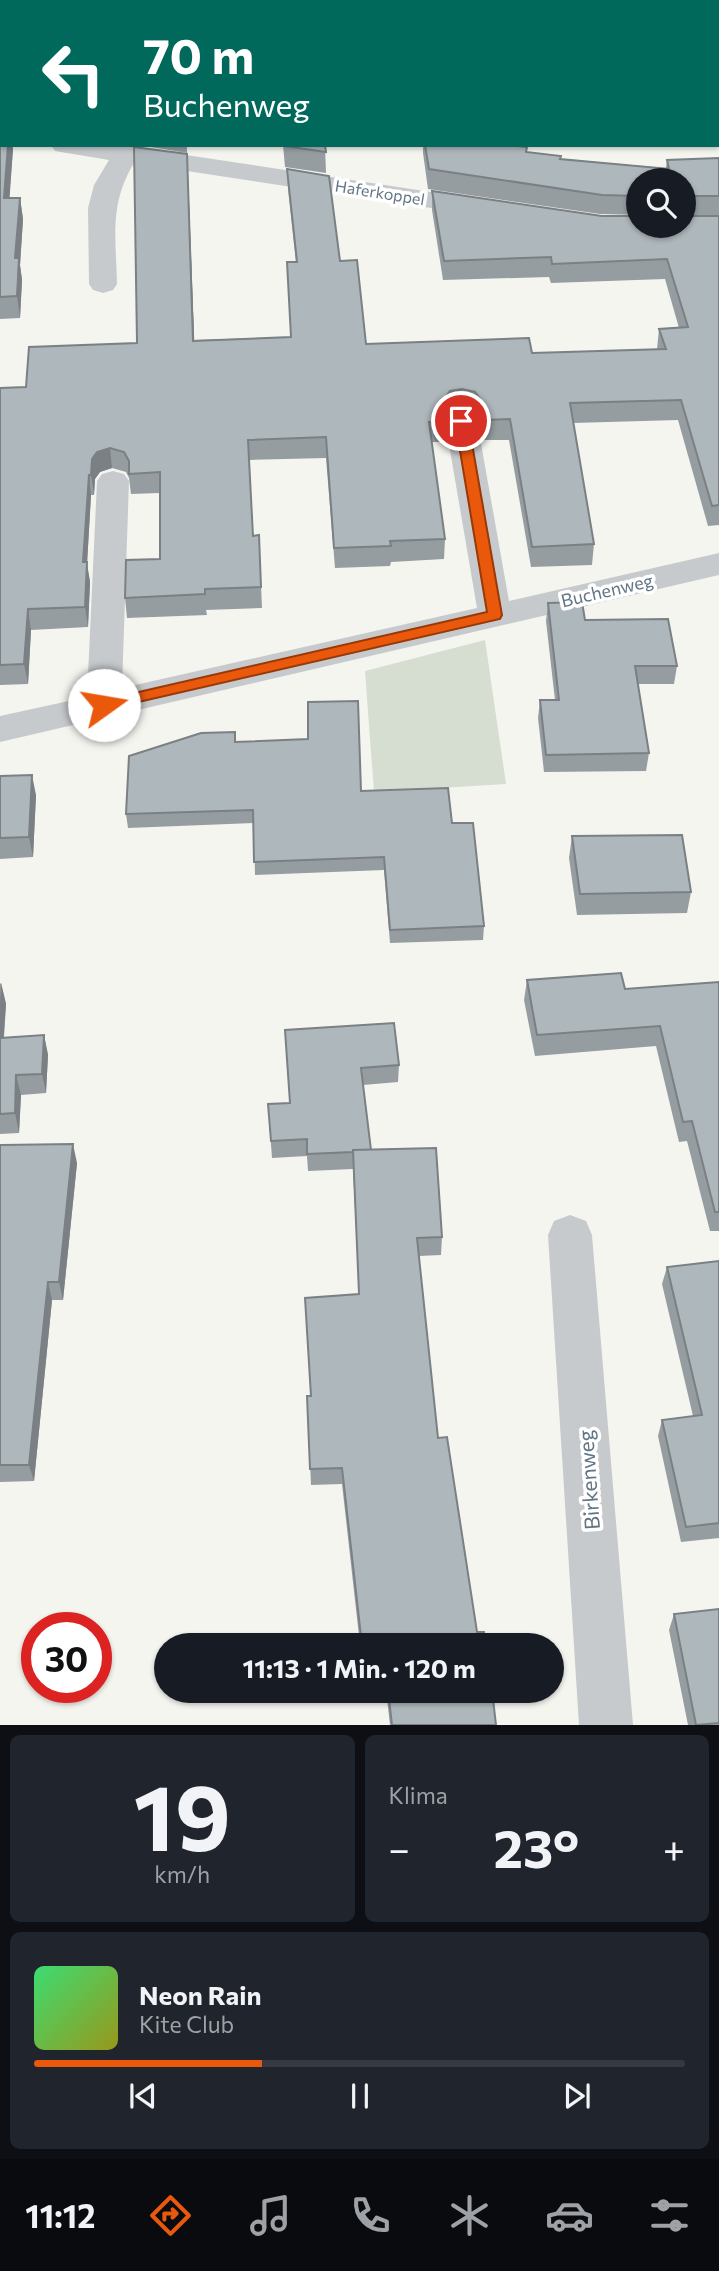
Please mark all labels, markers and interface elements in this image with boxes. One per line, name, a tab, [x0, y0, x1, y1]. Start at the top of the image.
text: 70 m	[143, 24, 254, 84]
icon: left	[28, 28, 119, 119]
text: Buchenweg	[143, 84, 310, 124]
map controls	[626, 168, 696, 238]
button: search	[626, 168, 696, 238]
street label: Haferkoppel	[334, 176, 426, 208]
pin	[431, 391, 491, 451]
icon: arrive	[442, 402, 480, 440]
street label: Buchenweg	[559, 569, 655, 611]
position arrow	[67, 668, 141, 742]
street label: Birkenweg	[572, 1429, 604, 1531]
speed limit sign: 30	[21, 1612, 112, 1703]
text: 11:13 · 1 Min. · 120 m	[242, 1652, 476, 1683]
text: 19	[134, 1758, 231, 1870]
text: Klima	[389, 1781, 448, 1809]
text: 23°	[493, 1815, 579, 1879]
text: −	[389, 1824, 410, 1871]
text: +	[663, 1824, 685, 1871]
text: km/h	[154, 1860, 210, 1888]
text: Neon Rain	[139, 1979, 262, 2010]
text: Kite Club	[139, 2010, 234, 2038]
icon: previous	[124, 2077, 162, 2115]
icon: pause	[341, 2077, 379, 2115]
icon: next	[558, 2077, 596, 2115]
icon: directions	[146, 2191, 195, 2240]
icon: music	[246, 2191, 295, 2240]
icon: phone	[346, 2191, 395, 2240]
icon: climate	[445, 2191, 494, 2240]
icon: car	[545, 2191, 594, 2240]
icon: filters	[645, 2191, 694, 2240]
text: 11:12	[25, 2195, 95, 2235]

